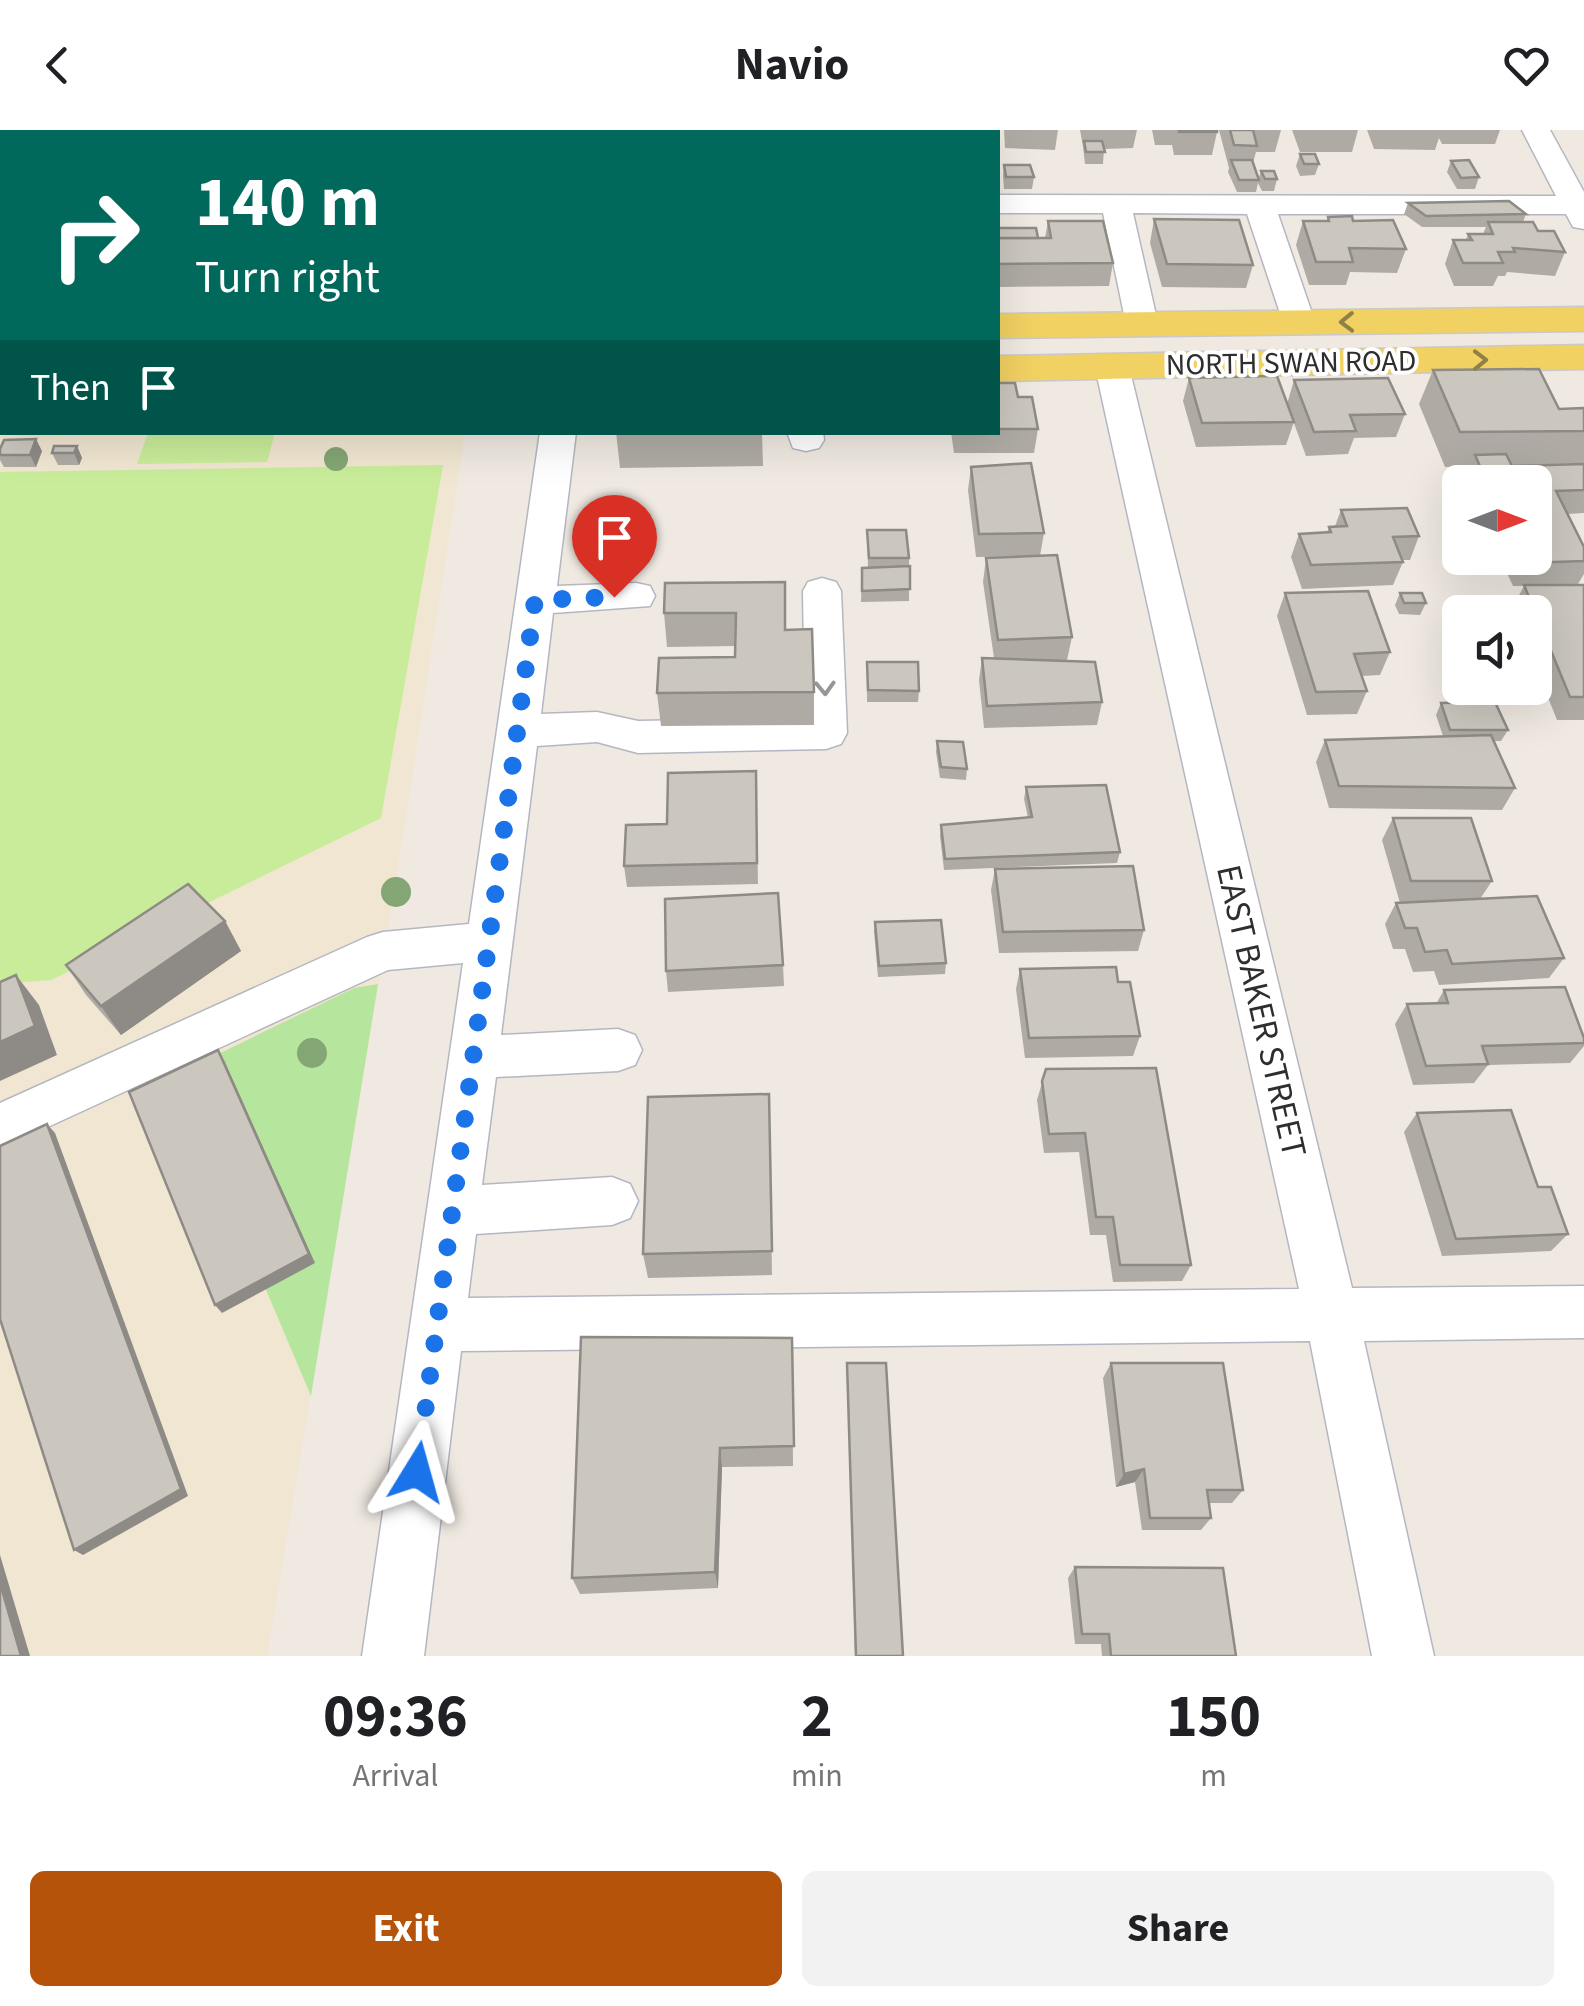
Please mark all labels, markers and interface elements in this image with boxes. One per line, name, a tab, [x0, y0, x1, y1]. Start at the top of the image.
text: Navio	[735, 33, 849, 97]
icon: back	[30, 38, 85, 93]
icon: heart	[1499, 38, 1554, 93]
text: 140 m	[195, 153, 380, 253]
icon: right	[30, 170, 160, 300]
text: Turn right	[195, 246, 380, 310]
one-way arrow	[1338, 311, 1354, 333]
street label: NORTH SWAN ROAD	[1165, 339, 1417, 387]
one-way arrow	[1472, 349, 1488, 370]
icon: arrive	[131, 360, 186, 415]
text: Then	[30, 361, 111, 415]
north arrow	[1442, 465, 1552, 575]
map controls	[1442, 465, 1552, 705]
pin	[572, 495, 657, 598]
icon: arrive	[587, 510, 642, 565]
button: sound	[1442, 595, 1552, 705]
one-way arrow	[815, 681, 836, 697]
street label: EAST BAKER STREET	[1203, 860, 1319, 1162]
position arrow	[365, 1420, 469, 1524]
text: 09:36	[323, 1675, 468, 1760]
text: 2	[801, 1675, 833, 1760]
text: 150	[1166, 1675, 1261, 1760]
text: Arrival	[352, 1753, 438, 1799]
text: min	[791, 1753, 843, 1799]
text: m	[1200, 1753, 1227, 1799]
button: Exit	[30, 1871, 782, 1986]
button: Share	[802, 1871, 1554, 1986]

